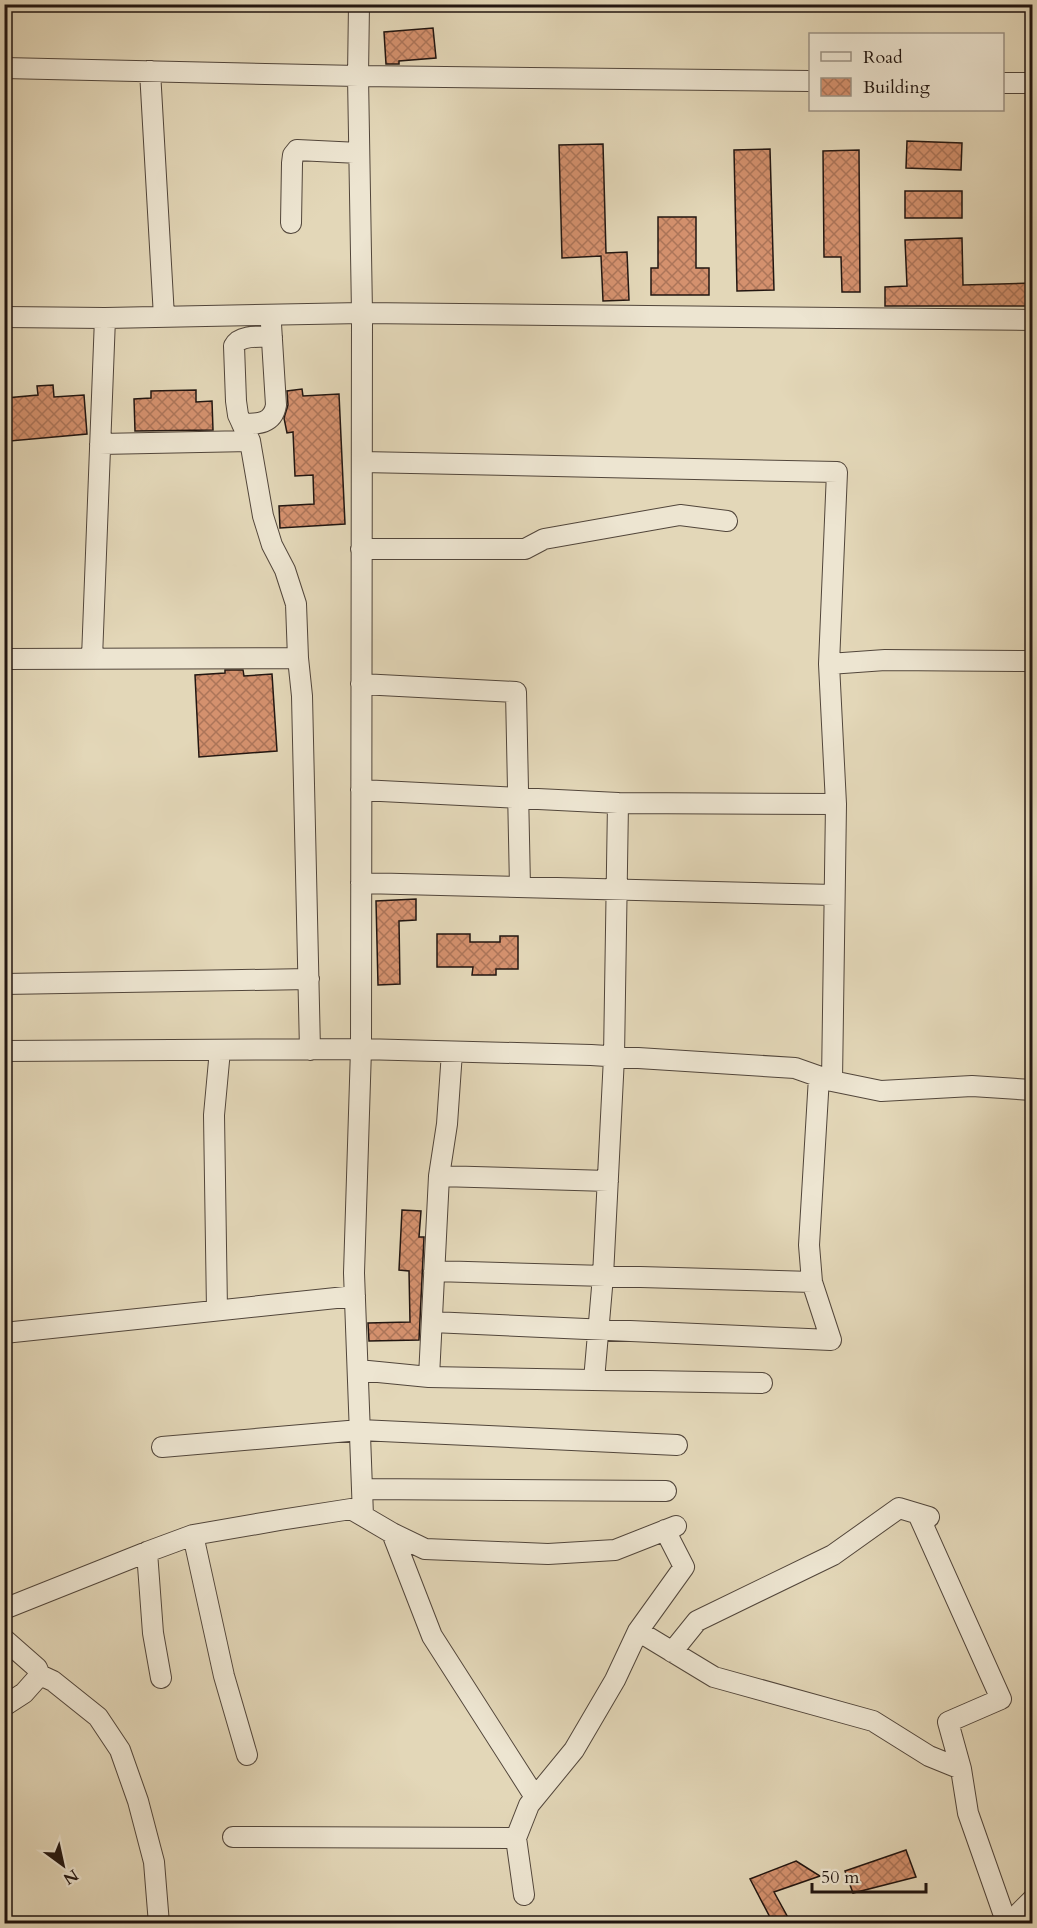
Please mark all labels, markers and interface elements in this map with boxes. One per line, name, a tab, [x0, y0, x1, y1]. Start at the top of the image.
legend	[809, 33, 1004, 111]
text: Road	[863, 45, 903, 70]
text: Building	[863, 75, 931, 100]
north arrow	[33, 1835, 93, 1895]
scale bar	[812, 1856, 926, 1894]
text: N	[59, 1864, 82, 1890]
text: 50 m	[821, 1865, 860, 1890]

